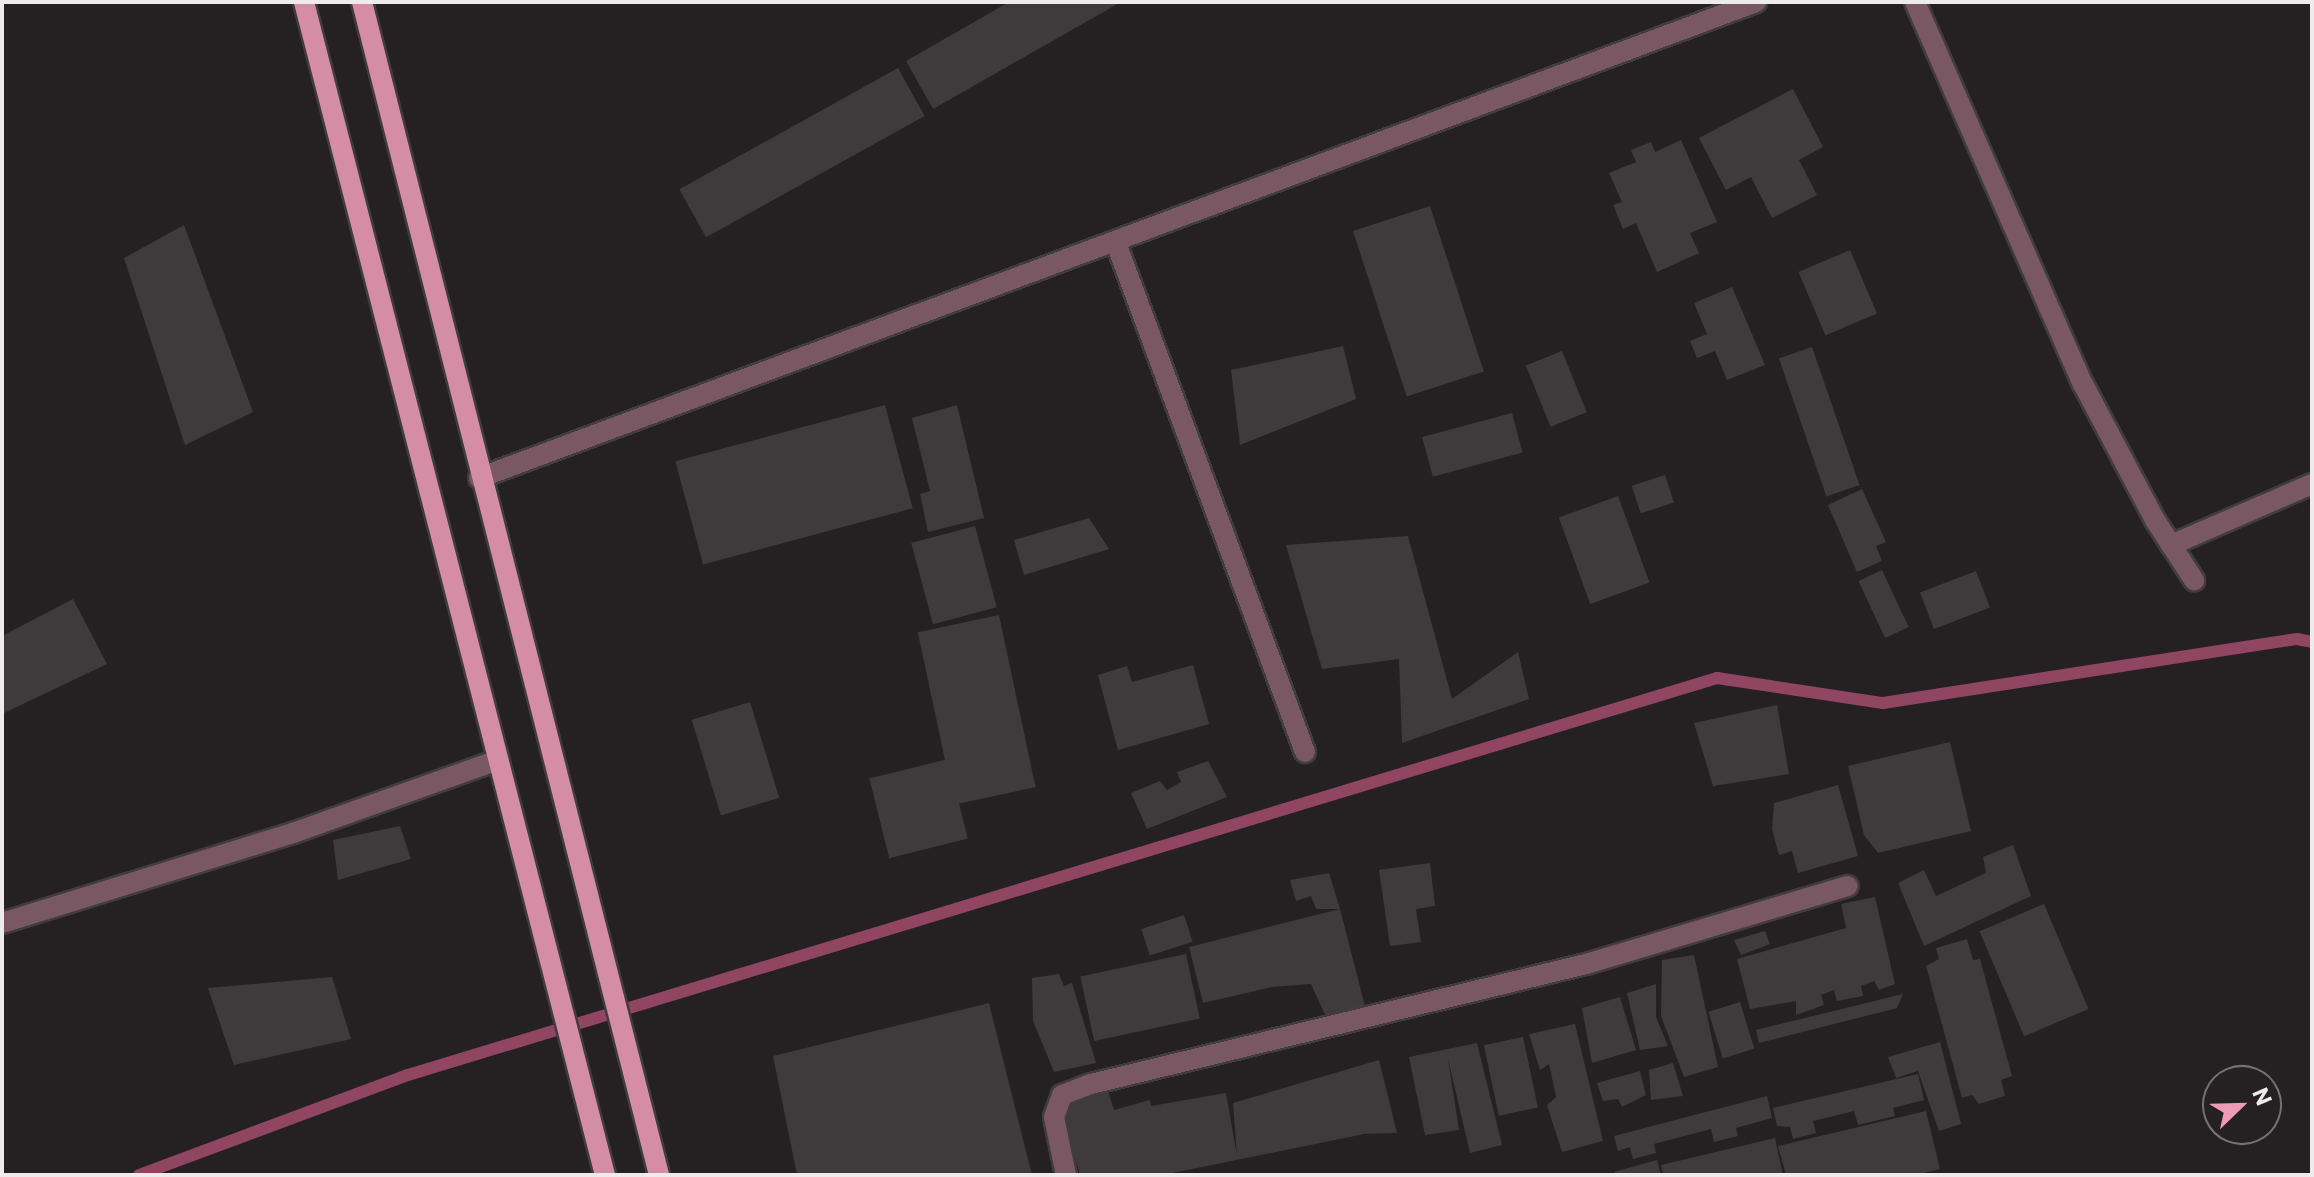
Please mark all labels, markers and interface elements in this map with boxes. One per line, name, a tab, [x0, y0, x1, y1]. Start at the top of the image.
north arrow	[2202, 1065, 2282, 1145]
text: N	[2247, 1083, 2278, 1109]

